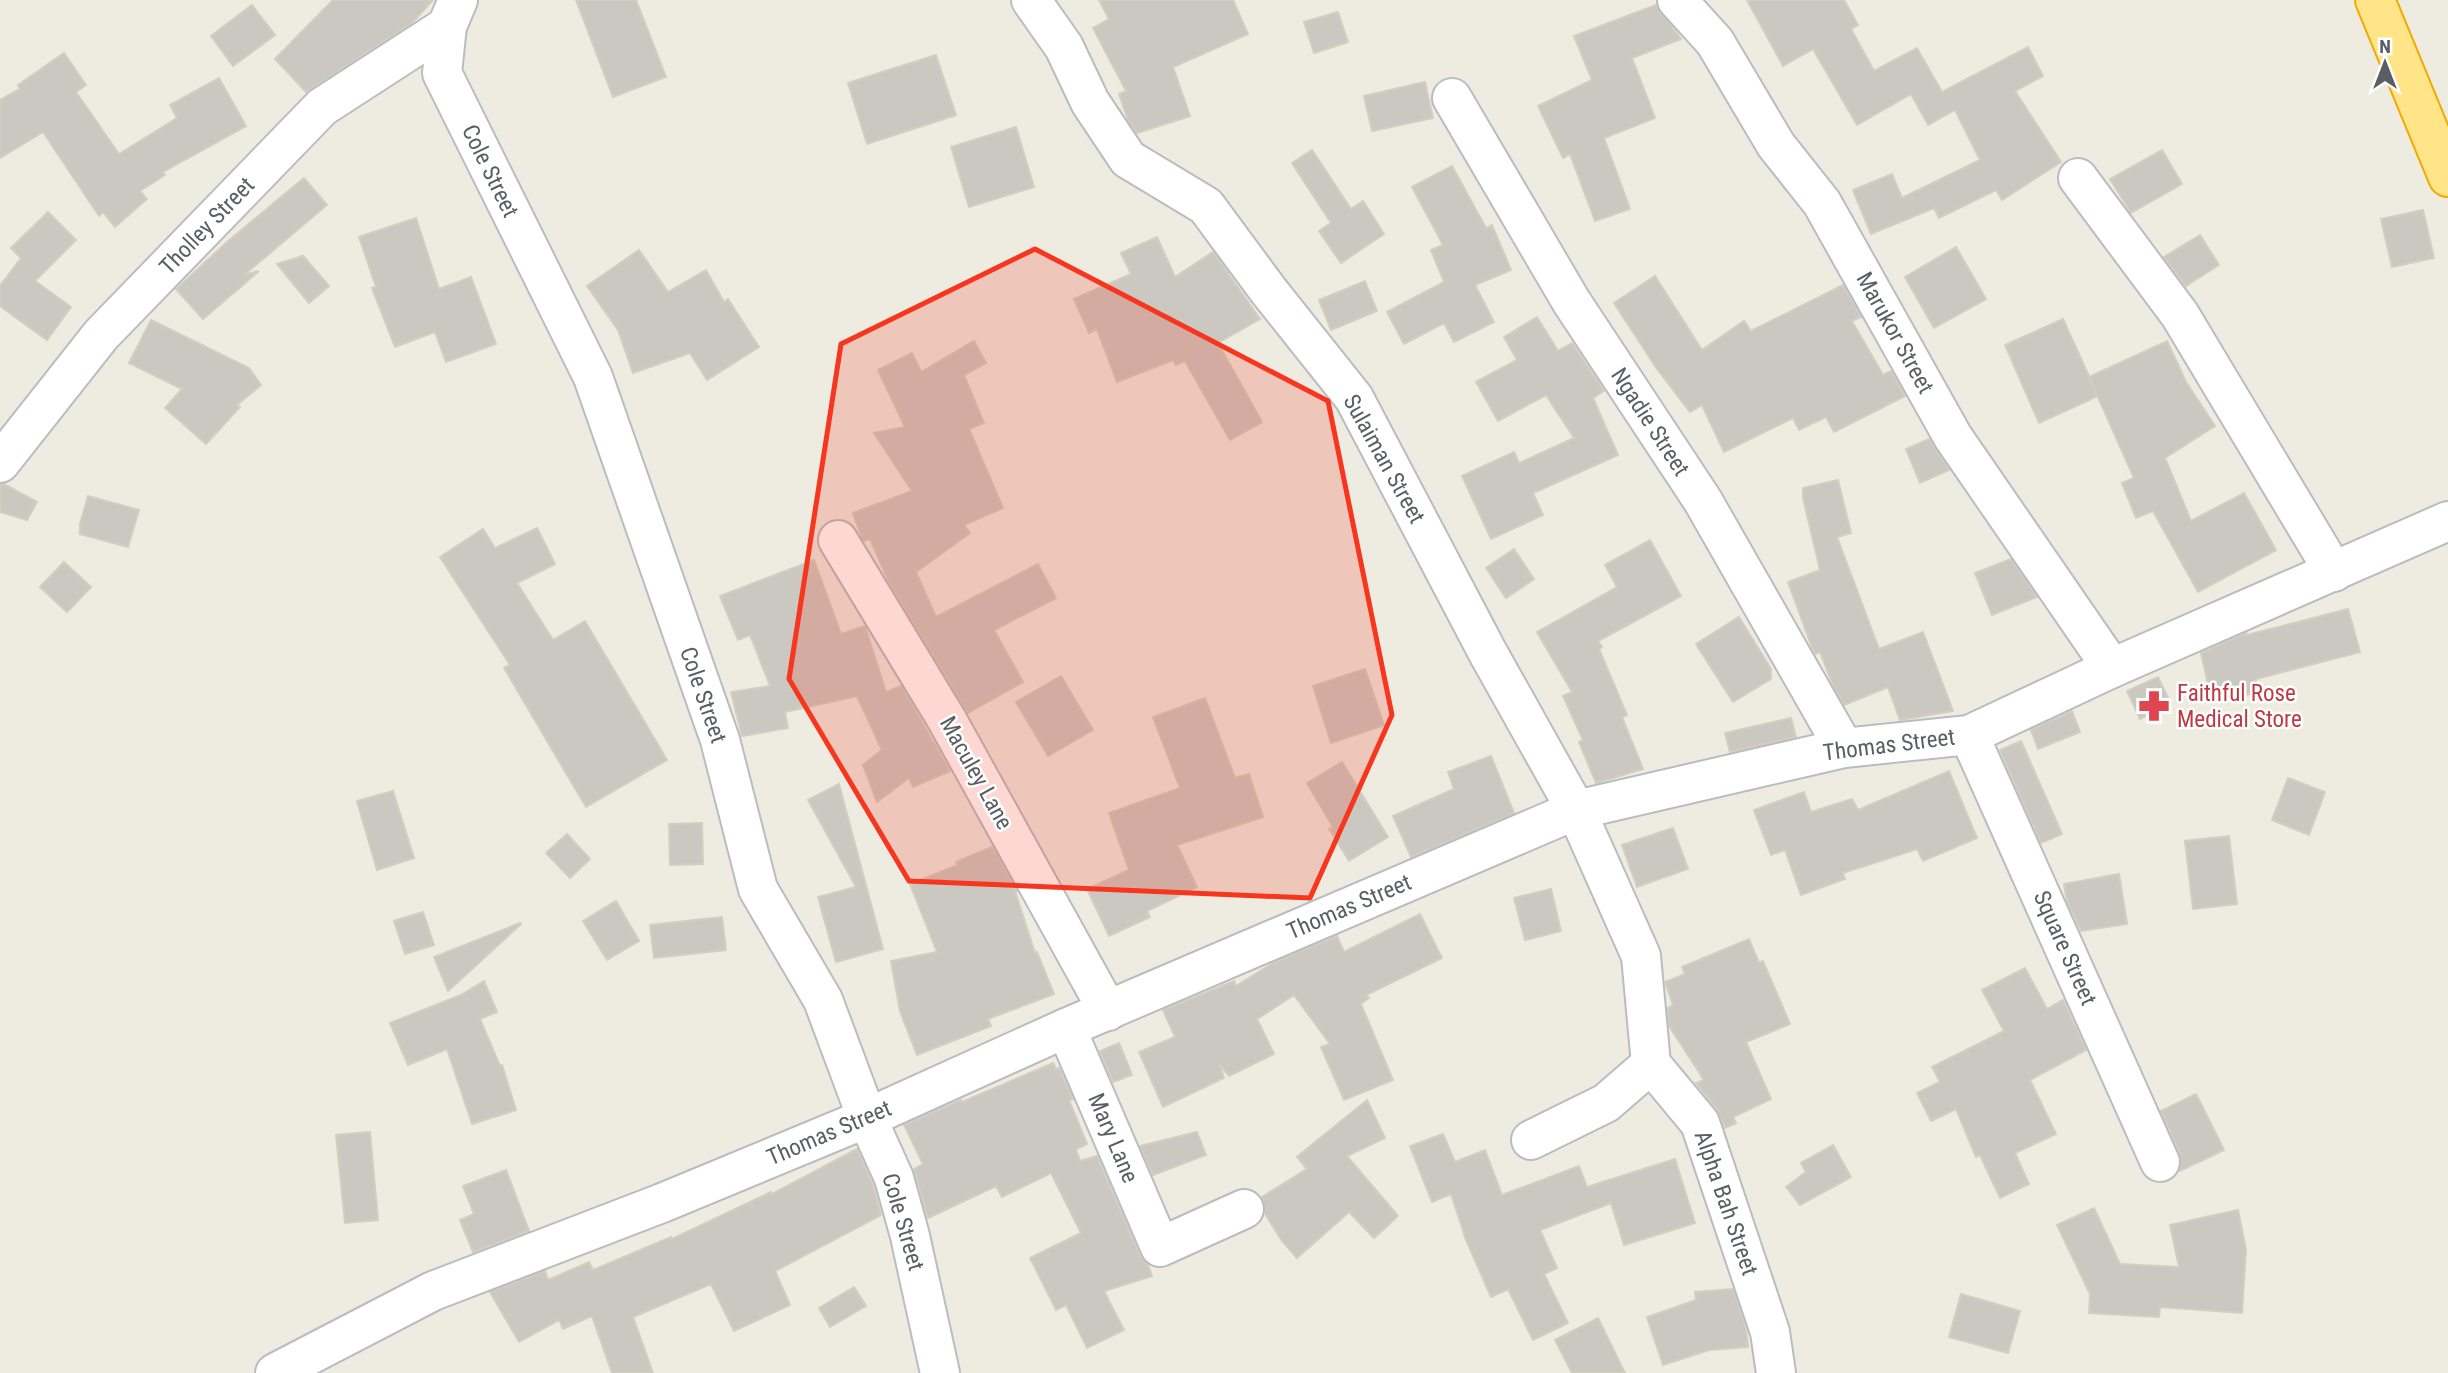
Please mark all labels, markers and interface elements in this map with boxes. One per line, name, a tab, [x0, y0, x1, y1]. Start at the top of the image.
north arrow	[2350, 28, 2420, 98]
text: N	[2379, 35, 2391, 58]
street label: Cole Street	[456, 120, 524, 222]
street label: Tholley Street	[154, 172, 260, 280]
street label: Marukor Street	[1851, 268, 1939, 398]
street label: Ngadie Street	[1605, 363, 1695, 481]
street label: Sulaiman Street	[1337, 390, 1431, 528]
street label: Cole Street	[674, 643, 732, 747]
place label: Faithful Rose Medical Store	[2177, 680, 2302, 733]
pharmacy icon: Faithful Rose Medical Store	[2137, 689, 2171, 723]
street label: Maculey Lane	[934, 712, 1018, 834]
street label: Thomas Street	[1822, 724, 1956, 766]
street label: Thomas Street	[1283, 869, 1415, 945]
street label: Square Street	[2028, 887, 2102, 1009]
street label: Mary Lane	[1082, 1089, 1144, 1187]
street label: Thomas Street	[763, 1095, 895, 1171]
street label: Alpha Bah Street	[1689, 1127, 1763, 1279]
street label: Cole Street	[876, 1170, 930, 1274]

